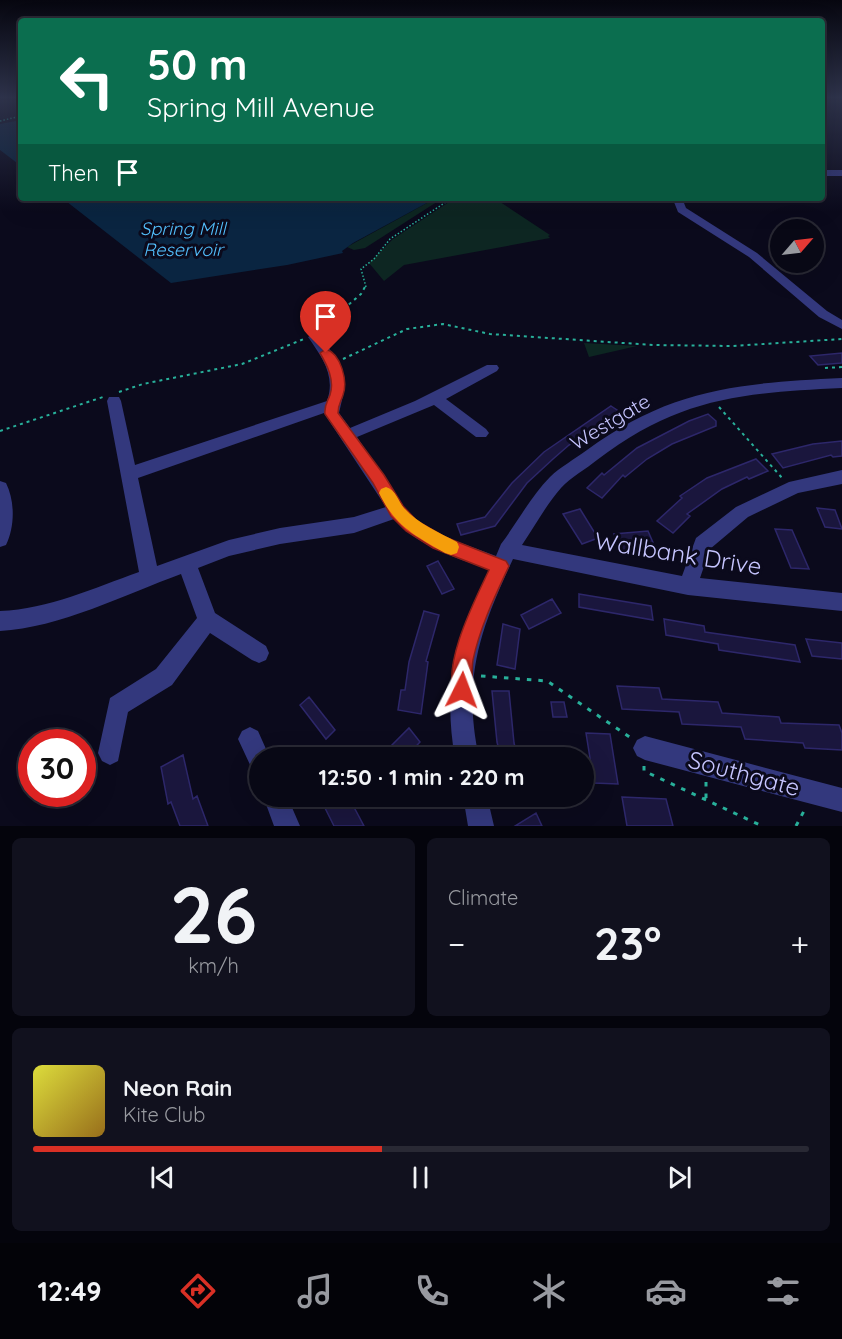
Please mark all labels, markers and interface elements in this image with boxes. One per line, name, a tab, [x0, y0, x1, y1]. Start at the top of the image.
text: 50 m	[147, 38, 247, 91]
icon: left	[48, 42, 126, 120]
text: Spring Mill Avenue	[147, 90, 375, 124]
icon: arrive	[111, 156, 144, 189]
text: Then	[48, 159, 99, 187]
water label: Spring Mill Reservoir	[140, 217, 228, 261]
north arrow	[770, 219, 824, 273]
map controls	[770, 219, 824, 273]
pin	[300, 291, 351, 353]
icon: arrive	[309, 300, 342, 333]
street label: Westgate	[565, 388, 654, 455]
street label: Wallbank Drive	[593, 525, 764, 581]
position arrow	[430, 658, 494, 722]
speed limit sign: 30	[18, 729, 96, 807]
street label: Southgate	[685, 744, 803, 802]
text: 12:50 · 1 min · 220 m	[319, 763, 524, 791]
text: 26	[170, 865, 257, 963]
text: Climate	[448, 885, 518, 910]
text: 23°	[594, 915, 662, 971]
text: −	[448, 923, 465, 964]
text: +	[790, 923, 809, 964]
text: km/h	[188, 953, 239, 978]
text: Neon Rain	[123, 1074, 232, 1102]
text: Kite Club	[123, 1102, 205, 1127]
icon: previous	[146, 1161, 179, 1194]
icon: pause	[404, 1161, 437, 1194]
icon: next	[663, 1161, 696, 1194]
icon: directions	[177, 1270, 219, 1312]
icon: music	[294, 1270, 336, 1312]
icon: phone	[411, 1270, 453, 1312]
icon: climate	[528, 1270, 570, 1312]
icon: car	[645, 1270, 687, 1312]
icon: filters	[762, 1270, 804, 1312]
text: 12:49	[38, 1274, 101, 1308]

